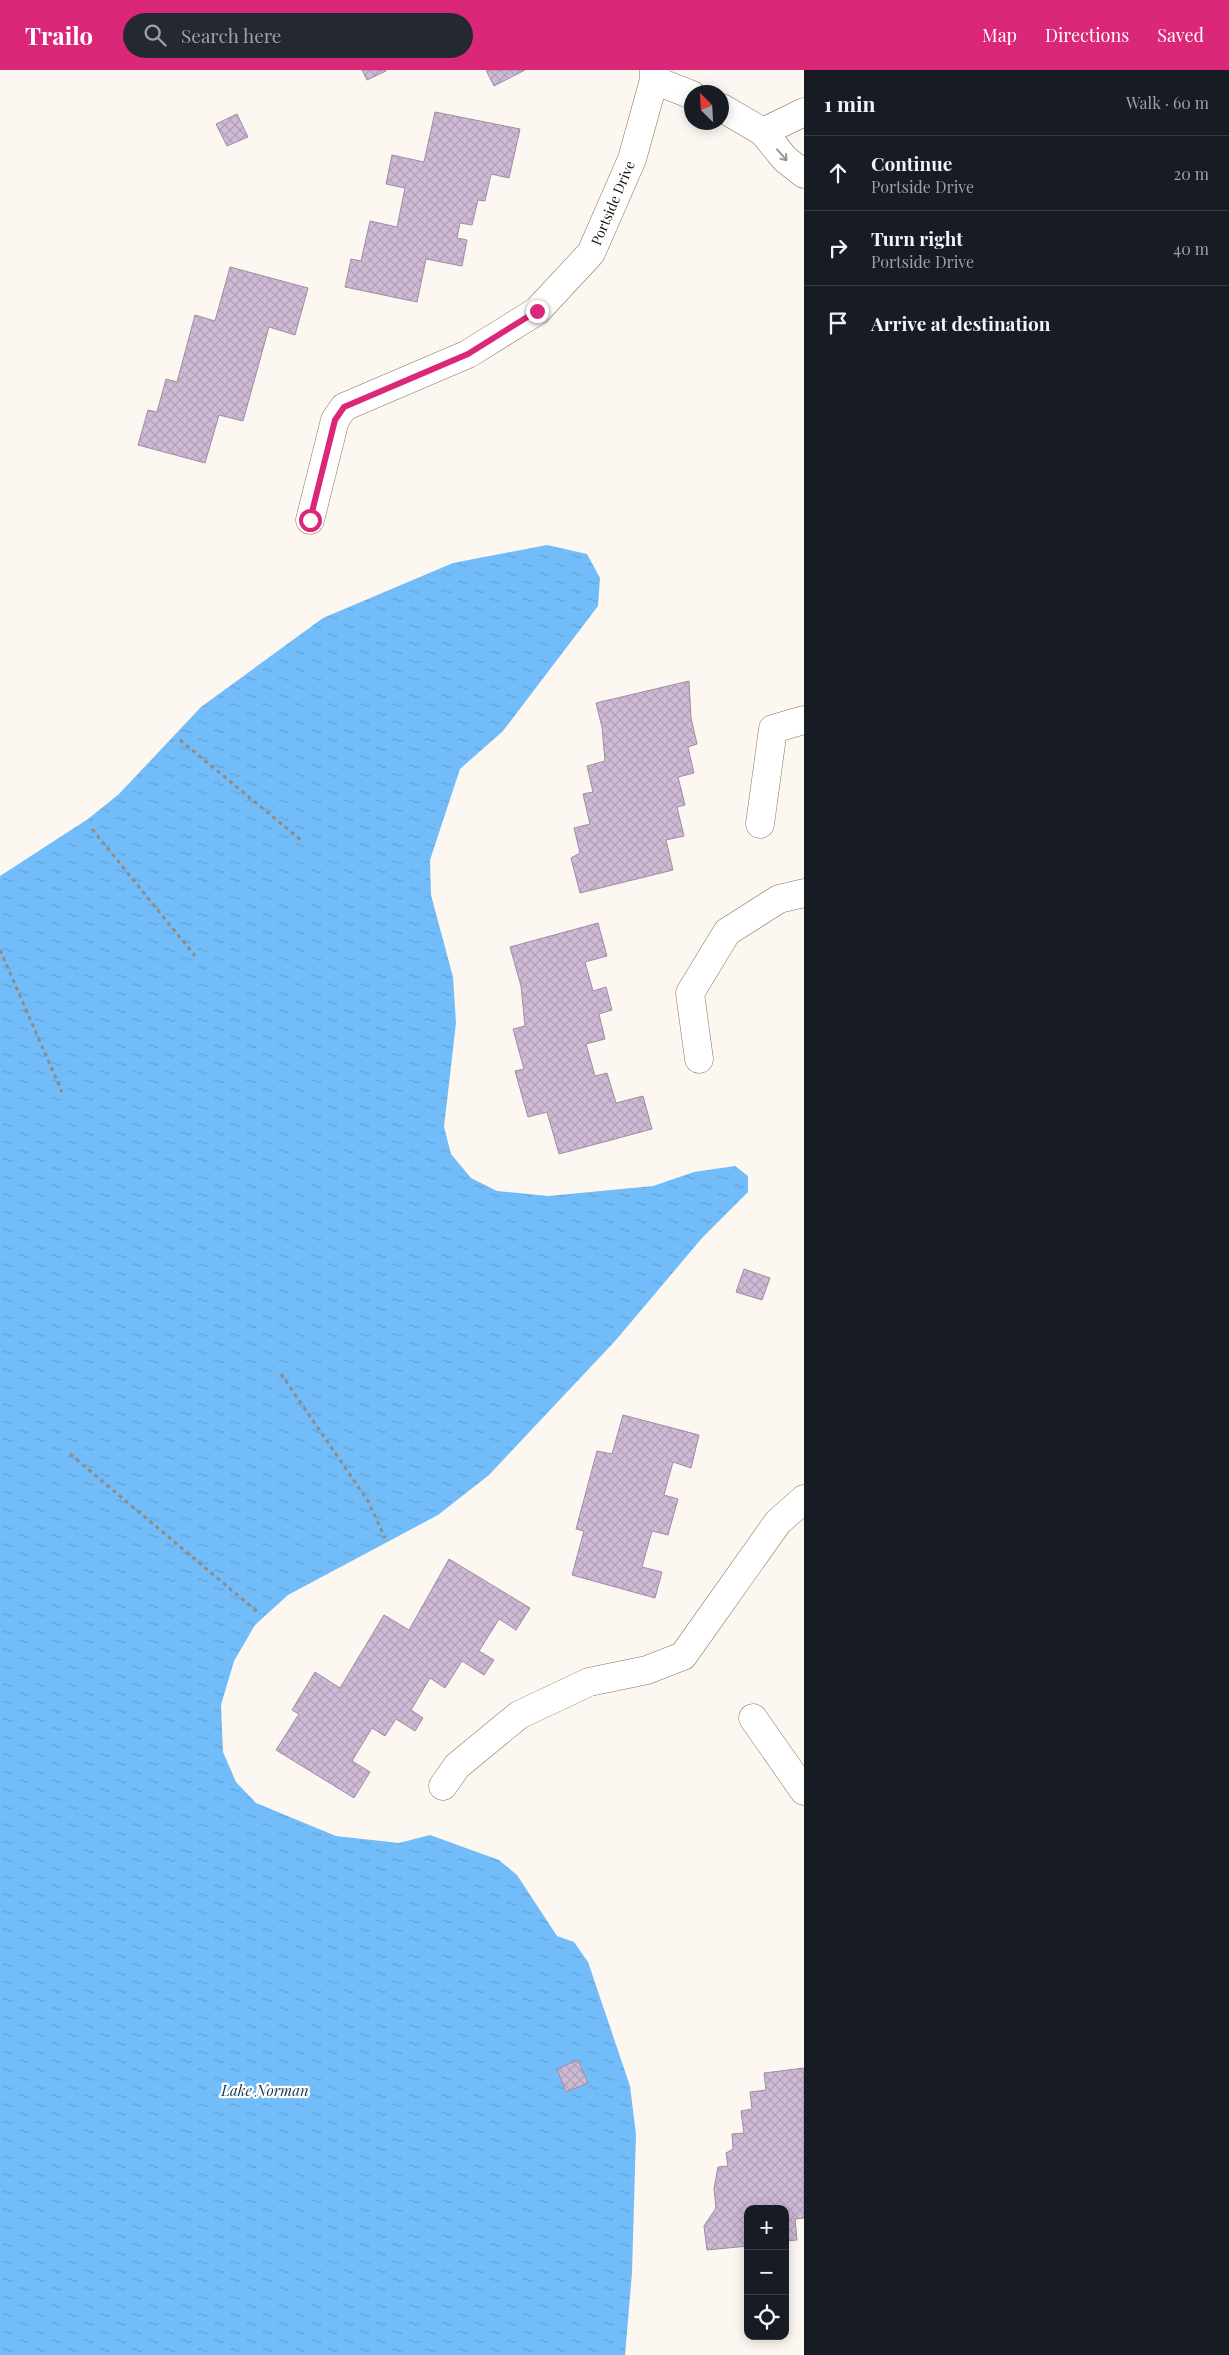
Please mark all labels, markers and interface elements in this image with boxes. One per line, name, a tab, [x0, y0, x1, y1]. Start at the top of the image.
search box	[123, 13, 473, 58]
text: Trailo	[25, 19, 93, 51]
icon: search	[141, 21, 169, 49]
text: Search here	[181, 22, 282, 48]
text: Map	[982, 23, 1017, 47]
text: Directions	[1045, 23, 1129, 47]
text: Saved	[1157, 23, 1204, 47]
north arrow	[684, 85, 729, 130]
text: 1 min	[824, 89, 875, 117]
text: Walk · 60 m	[1126, 92, 1209, 113]
one-way arrow	[776, 148, 788, 161]
text: Continue	[871, 150, 952, 176]
street label: Portside Drive	[586, 158, 639, 248]
icon: ahead	[824, 159, 852, 187]
text: 20 m	[1174, 163, 1209, 184]
text: Portside Drive	[871, 176, 974, 197]
text: Turn right	[871, 225, 963, 251]
icon: right	[824, 234, 852, 262]
text: 40 m	[1173, 238, 1209, 259]
text: Portside Drive	[871, 251, 974, 272]
route end	[526, 300, 549, 323]
icon: arrive	[824, 309, 852, 337]
text: Arrive at destination	[871, 310, 1051, 336]
route start	[299, 509, 322, 532]
water label: Lake Norman	[220, 2080, 309, 2100]
map controls	[744, 2205, 789, 2340]
button: +	[744, 2205, 789, 2250]
button: −	[744, 2250, 789, 2295]
button: locate	[744, 2295, 789, 2340]

